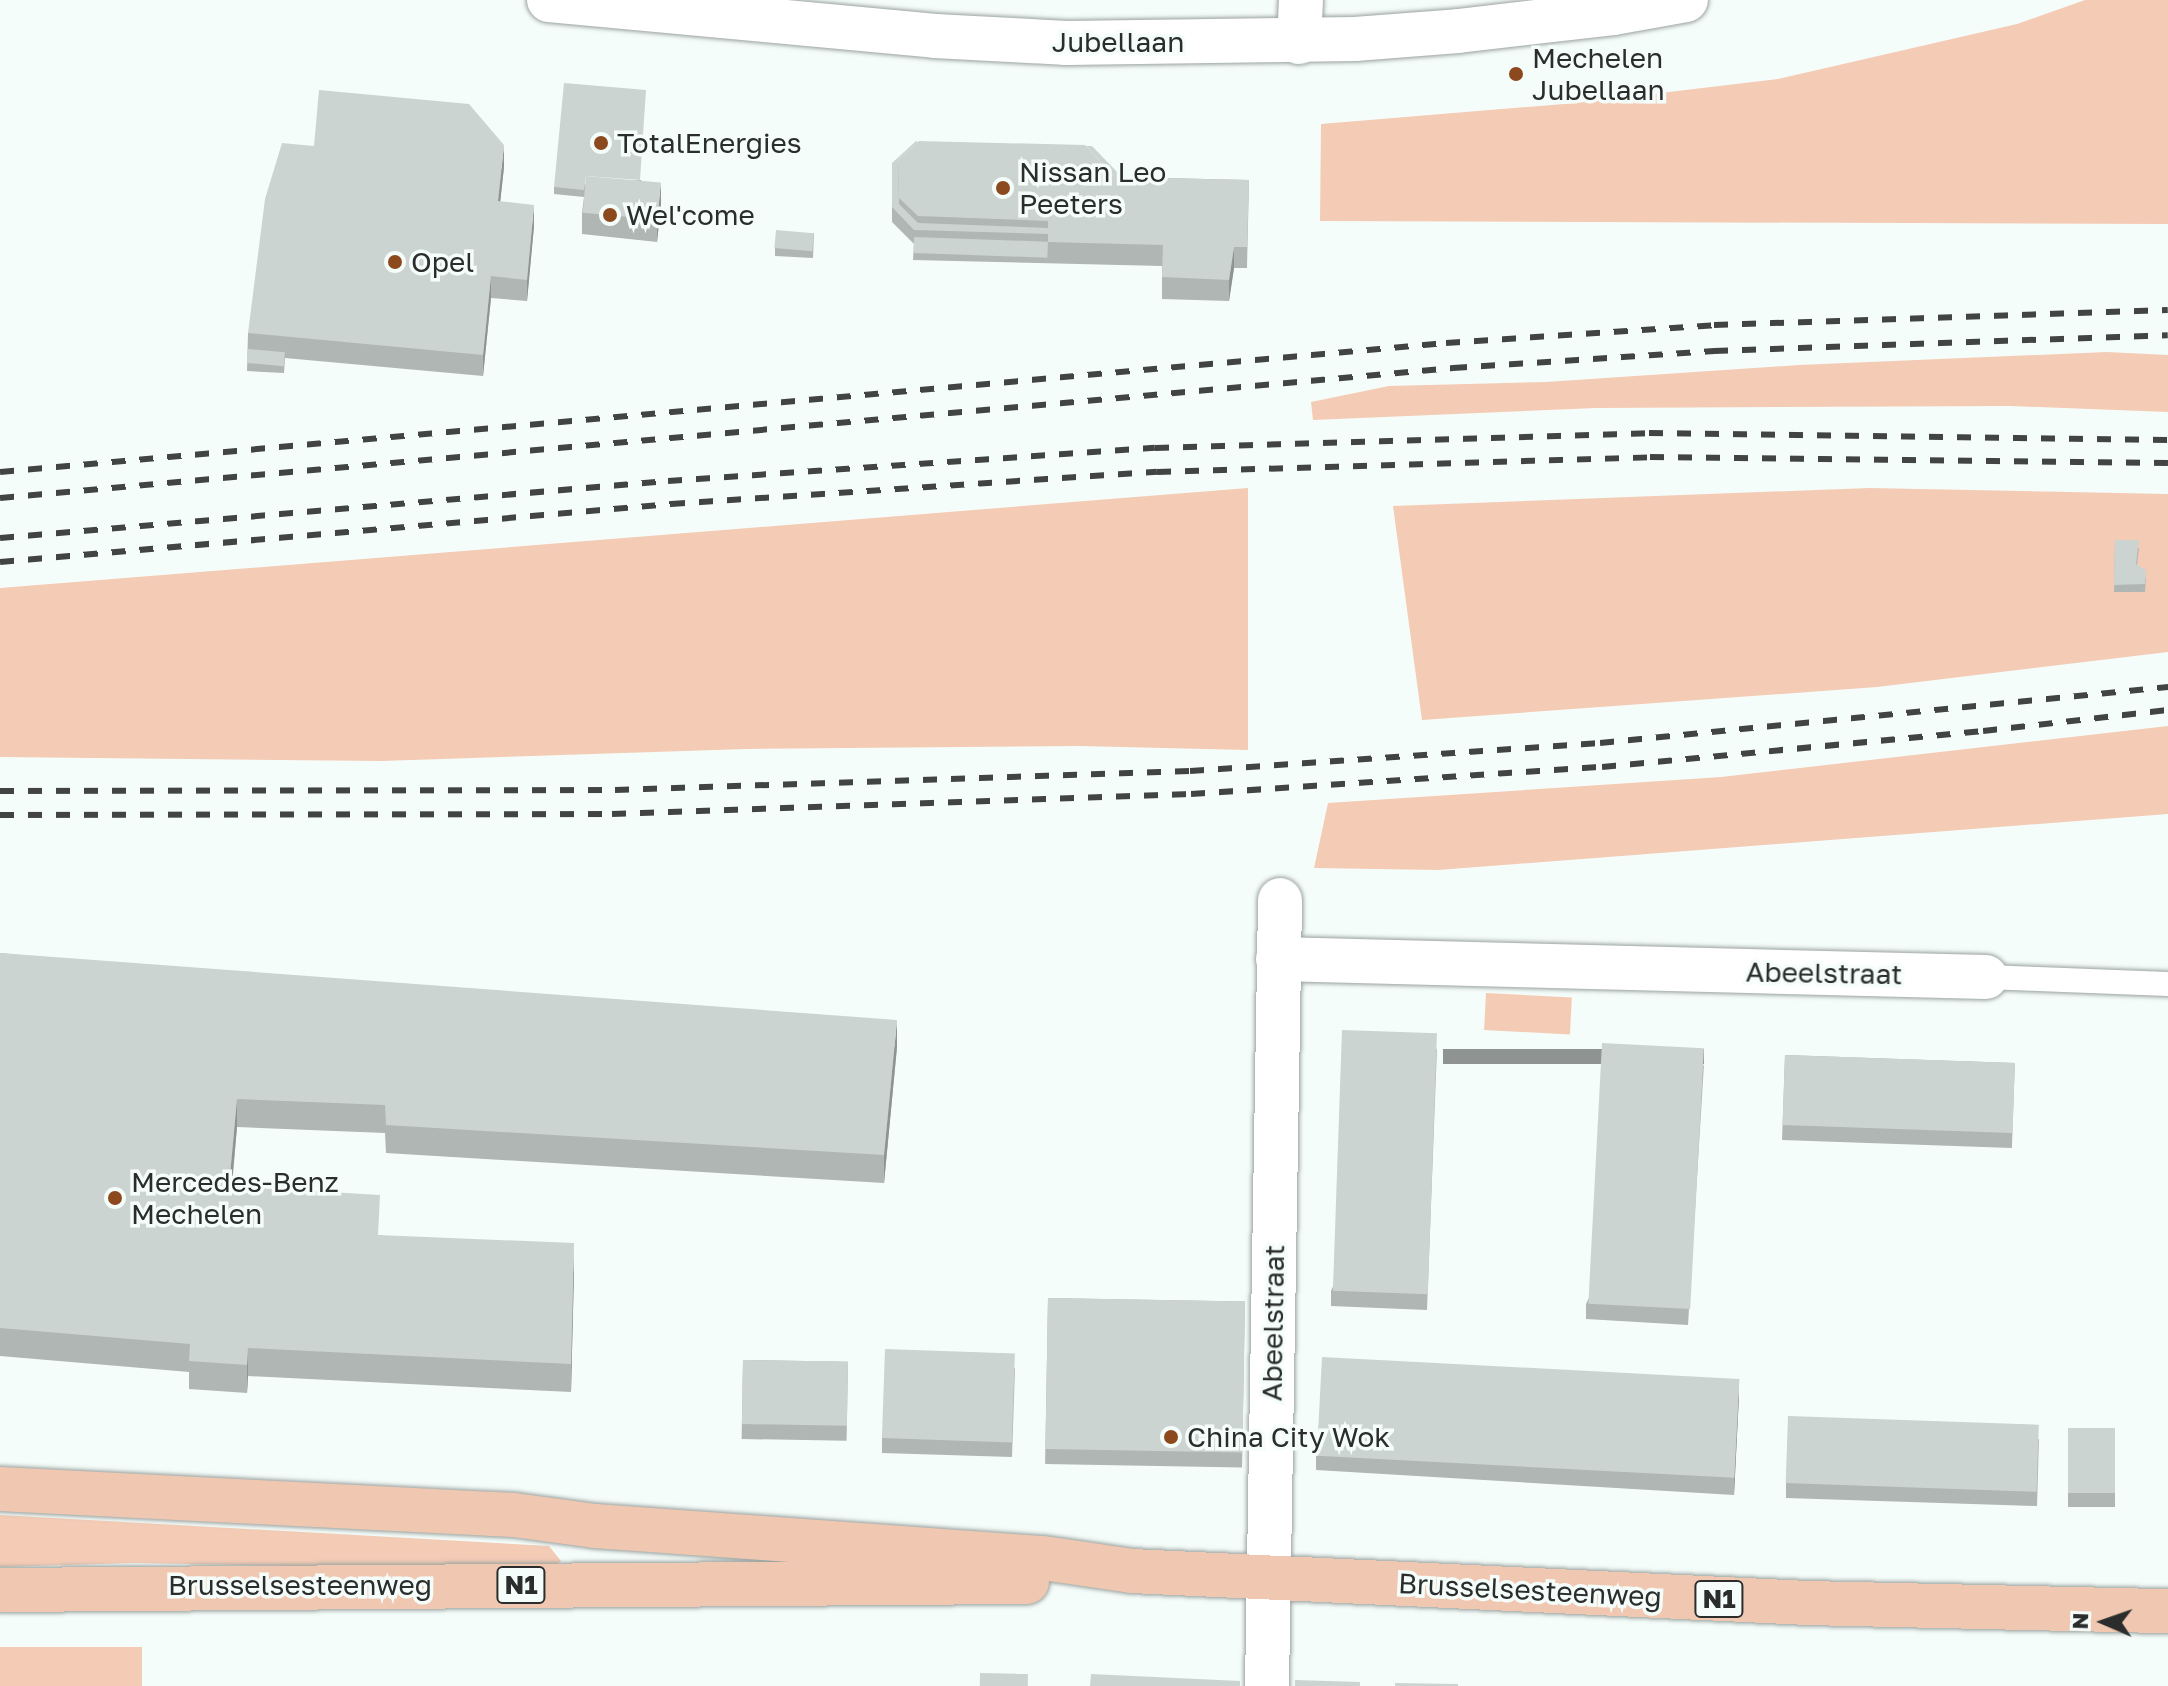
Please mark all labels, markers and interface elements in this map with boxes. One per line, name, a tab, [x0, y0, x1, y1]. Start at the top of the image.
street label: Jubellaan	[1052, 25, 1184, 59]
place label: Mechelen Jubellaan	[1532, 41, 1665, 107]
marker: Mechelen Jubellaan	[1507, 65, 1525, 83]
place label: TotalEnergies	[617, 126, 802, 160]
marker: TotalEnergies	[592, 134, 610, 152]
place label: Nissan Leo Peeters	[1019, 155, 1166, 221]
marker: Nissan Leo Peeters	[994, 179, 1012, 197]
place label: Wel'come	[626, 198, 755, 232]
marker: Wel'come	[601, 206, 619, 224]
place label: Opel	[411, 245, 474, 279]
marker: Opel	[386, 253, 404, 271]
street label: Abeelstraat	[1745, 955, 1903, 991]
place label: Mercedes-Benz Mechelen	[131, 1165, 339, 1231]
marker: Mercedes-Benz Mechelen	[106, 1189, 124, 1207]
street label: Abeelstraat	[1255, 1244, 1291, 1402]
place label: China City Wok	[1187, 1420, 1390, 1454]
marker: China City Wok	[1162, 1428, 1180, 1446]
road number: N1	[495, 1563, 547, 1607]
street label: Brusselsesteenweg	[1397, 1566, 1663, 1614]
street label: Brusselsesteenweg	[168, 1568, 432, 1602]
road number: N1	[1693, 1577, 1745, 1621]
north arrow	[2064, 1582, 2144, 1662]
text: N	[2066, 1612, 2093, 1630]

